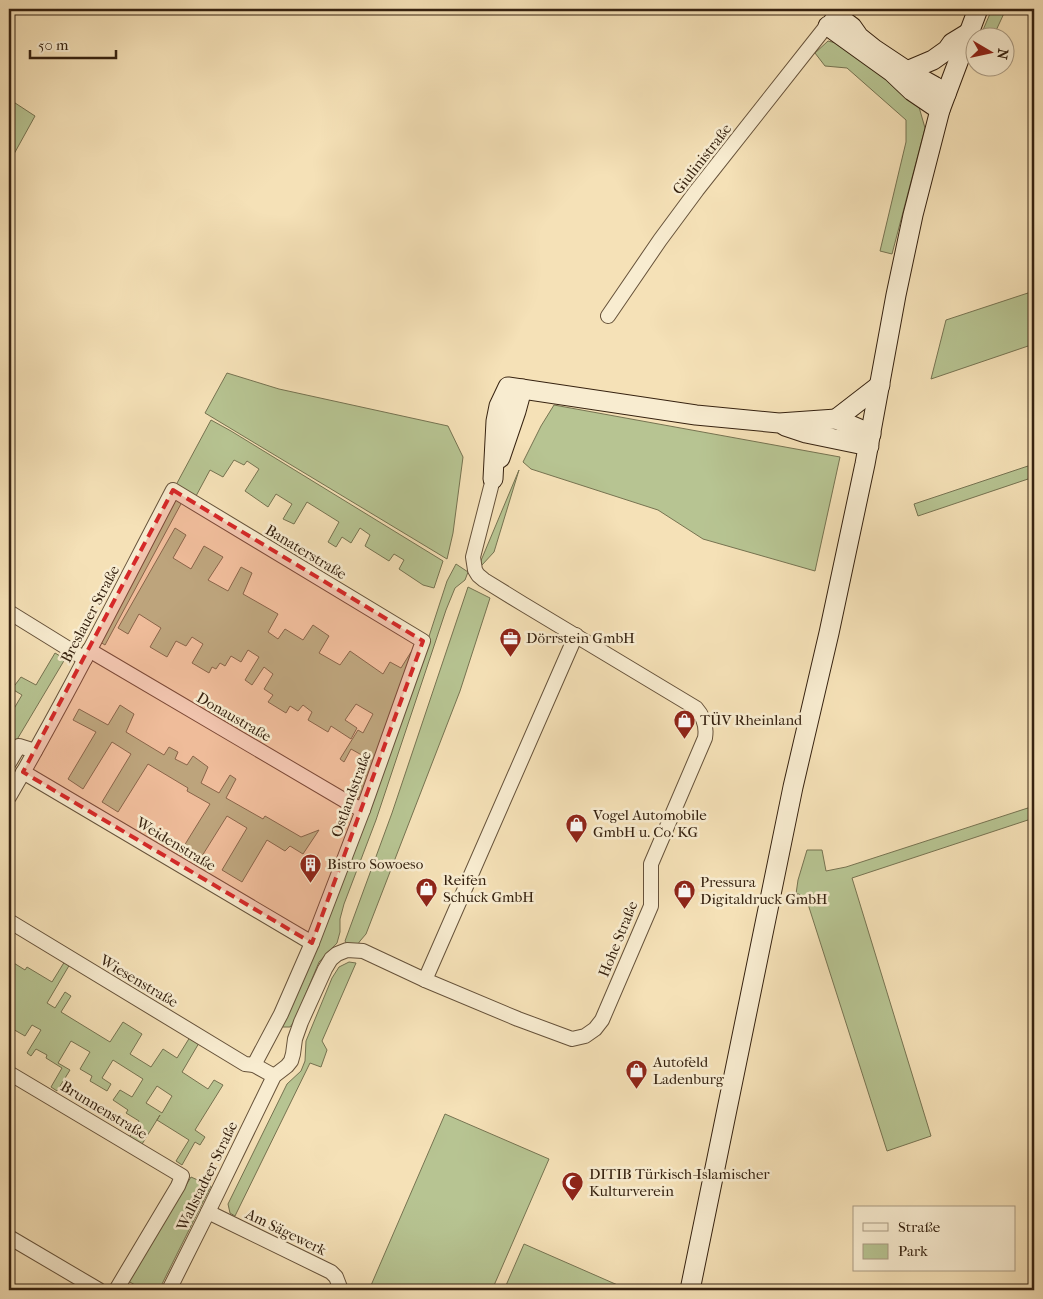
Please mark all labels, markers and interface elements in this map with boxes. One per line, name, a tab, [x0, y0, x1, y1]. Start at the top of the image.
scale bar	[30, 28, 116, 60]
north arrow	[966, 28, 1016, 78]
text: 50 m	[38, 36, 69, 54]
text: N	[993, 47, 1012, 61]
street label: Giulinistraße	[669, 120, 736, 198]
street label: Banaterstraße	[262, 521, 350, 584]
street label: Breslauer Straße	[57, 562, 123, 666]
office icon: Dörrstein GmbH	[498, 626, 522, 657]
place label: Dörrstein GmbH	[526, 629, 635, 647]
street label: Donaustraße	[194, 688, 275, 746]
shop icon: TÜV Rheinland	[672, 708, 696, 739]
place label: TÜV Rheinland	[700, 711, 803, 729]
street label: Ostlandstraße	[327, 748, 375, 840]
place label: Vogel Automobile GmbH u. Co. KG	[592, 806, 707, 841]
shop icon: Vogel Automobile GmbH u. Co. KG	[565, 812, 589, 843]
street label: Weidenstraße	[132, 813, 220, 875]
building icon: Bistro Sowoeso	[299, 852, 323, 883]
place label: Bistro Sowoeso	[327, 855, 424, 873]
place label: Reifen Schuck GmbH	[443, 871, 534, 906]
place label: Pressura Digitaldruck GmbH	[700, 873, 828, 908]
shop icon: Reifen Schuck GmbH	[415, 877, 439, 908]
shop icon: Pressura Digitaldruck GmbH	[672, 879, 696, 910]
street label: Hohe Straße	[595, 898, 642, 980]
street label: Wiesenstraße	[96, 950, 182, 1012]
place label: Autofeld Ladenburg	[652, 1053, 725, 1088]
shop icon: Autofeld Ladenburg	[625, 1059, 649, 1090]
street label: Brunnenstraße	[57, 1077, 151, 1143]
street label: Wallstadter Straße	[172, 1118, 242, 1234]
place label: DITIB Türkisch-Islamischer Kulturverein	[589, 1165, 770, 1200]
mosque icon: DITIB Türkisch-Islamischer Kulturverein	[561, 1171, 585, 1202]
street label: Am Sägewerk	[242, 1204, 330, 1259]
legend	[853, 1206, 1016, 1272]
text: Straße	[898, 1218, 941, 1236]
text: Park	[898, 1242, 928, 1260]

